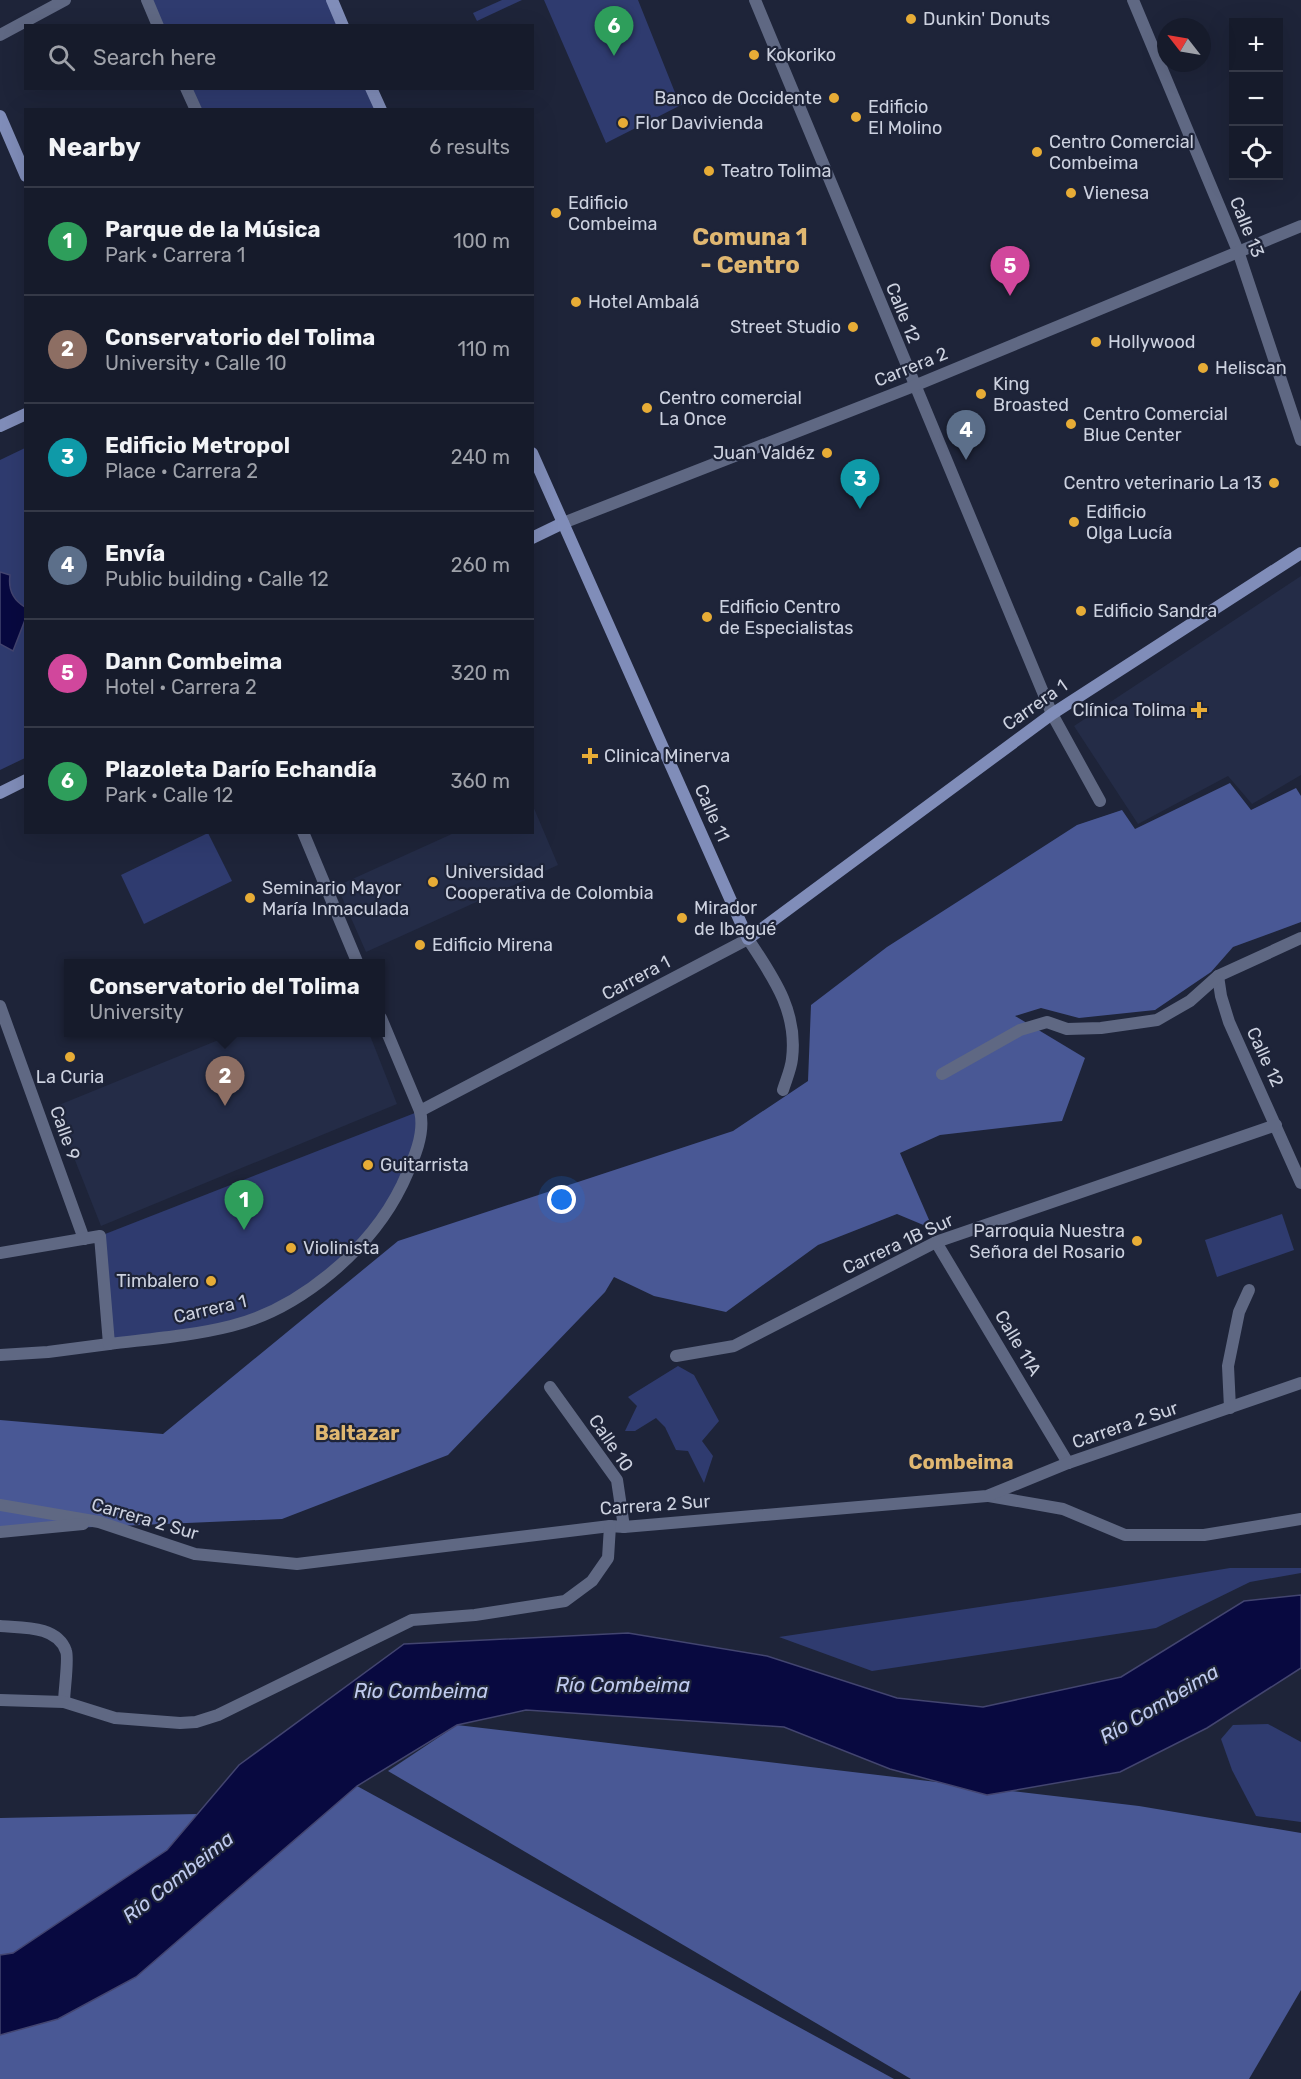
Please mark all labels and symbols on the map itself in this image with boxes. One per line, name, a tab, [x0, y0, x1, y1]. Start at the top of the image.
pin: 6	[594, 7, 634, 56]
place label: Dunkin' Donuts	[923, 8, 1050, 30]
marker: Dunkin' Donuts	[904, 12, 918, 26]
north arrow	[1157, 18, 1211, 72]
place label: Kokoriko	[766, 44, 836, 66]
marker: Kokoriko	[747, 48, 761, 62]
place label: Banco de Occidente	[654, 87, 822, 109]
marker: Banco de Occidente	[827, 91, 841, 105]
place label: Edificio El Molino	[868, 96, 942, 139]
marker: Edificio El Molino	[849, 110, 863, 124]
place label: Flor Davivienda	[635, 112, 764, 134]
marker: Flor Davivienda	[616, 116, 630, 130]
place label: Centro Comercial Combeima	[1049, 131, 1194, 174]
marker: Centro Comercial Combeima	[1030, 145, 1044, 159]
place label: Teatro Tolima	[721, 160, 831, 182]
marker: Teatro Tolima	[702, 164, 716, 178]
place label: Vienesa	[1083, 182, 1149, 204]
marker: Vienesa	[1064, 186, 1078, 200]
place label: Edificio Combeima	[568, 192, 657, 235]
street label: Calle 13	[1225, 193, 1269, 261]
marker: Edificio Combeima	[549, 206, 563, 220]
district label: Comuna 1 - Centro	[692, 223, 808, 279]
pin: 5	[990, 246, 1030, 296]
street label: Calle 12	[881, 279, 925, 347]
place label: Hotel Ambalá	[588, 291, 700, 313]
marker: Hotel Ambalá	[569, 295, 583, 309]
place label: Street Studio	[730, 316, 841, 338]
marker: Street Studio	[846, 320, 860, 334]
place label: Hollywood	[1108, 331, 1195, 353]
marker: Hollywood	[1089, 335, 1103, 349]
street label: Carrera 2	[871, 342, 951, 392]
place label: Heliscan	[1215, 357, 1287, 379]
marker: Heliscan	[1196, 361, 1210, 375]
place label: King Broasted	[993, 373, 1069, 416]
place label: Centro comercial La Once	[659, 387, 802, 430]
marker: King Broasted	[974, 387, 988, 401]
marker: Centro comercial La Once	[640, 401, 654, 415]
place label: Centro Comercial Blue Center	[1083, 403, 1228, 446]
pin: 4	[946, 410, 986, 460]
marker: Centro Comercial Blue Center	[1064, 417, 1078, 431]
place label: Juan Valdéz	[713, 442, 815, 464]
marker: Juan Valdéz	[820, 446, 834, 460]
pin: 3	[840, 460, 880, 509]
place label: Centro veterinario La 13	[1063, 472, 1262, 494]
marker: Centro veterinario La 13	[1267, 476, 1281, 490]
place label: Edificio Olga Lucía	[1086, 501, 1173, 544]
marker: Edificio Olga Lucía	[1067, 515, 1081, 529]
place label: Edificio Centro de Especialistas	[719, 596, 853, 639]
place label: Edificio Sandra	[1093, 600, 1217, 622]
marker: Edificio Sandra	[1074, 604, 1088, 618]
marker: Edificio Centro de Especialistas	[700, 610, 714, 624]
street label: Carrera 1	[998, 675, 1072, 735]
place label: Clínica Tolima	[1072, 699, 1186, 721]
marker: Clínica Tolima	[1190, 701, 1208, 719]
place label: Clinica Minerva	[604, 745, 730, 767]
marker: Clinica Minerva	[581, 747, 599, 765]
street label: Calle 11	[690, 781, 734, 845]
place label: Universidad Cooperativa de Colombia	[445, 861, 654, 904]
marker: Universidad Cooperativa de Colombia	[426, 875, 440, 889]
place label: Seminario Mayor María Inmaculada	[262, 877, 409, 920]
marker: Seminario Mayor María Inmaculada	[243, 891, 257, 905]
place label: Mirador de Ibagué	[694, 897, 776, 940]
marker: Mirador de Ibagué	[675, 911, 689, 925]
place label: Edificio Mirena	[432, 934, 553, 956]
marker: Edificio Mirena	[413, 938, 427, 952]
street label: Carrera 1	[598, 951, 674, 1005]
street label: Calle 12	[1242, 1024, 1288, 1090]
marker: La Curia	[63, 1050, 77, 1064]
pin: 2	[206, 1056, 244, 1106]
place label: La Curia	[36, 1066, 104, 1088]
street label: Calle 9	[45, 1103, 85, 1163]
place label: Guitarrista	[380, 1154, 469, 1176]
marker: Guitarrista	[361, 1158, 375, 1172]
pin: 1	[224, 1180, 264, 1230]
your location	[547, 1185, 576, 1214]
street label: Carrera 1B Sur	[839, 1209, 957, 1279]
place label: Parroquia Nuestra Señora del Rosario	[969, 1220, 1125, 1263]
marker: Parroquia Nuestra Señora del Rosario	[1130, 1234, 1144, 1248]
place label: Violinista	[303, 1237, 380, 1259]
marker: Violinista	[284, 1241, 298, 1255]
place label: Timbalero	[116, 1270, 199, 1292]
marker: Timbalero	[204, 1274, 218, 1288]
street label: Carrera 1	[171, 1290, 249, 1328]
street label: Calle 11A	[990, 1306, 1046, 1380]
street label: Carrera 2 Sur	[1069, 1397, 1181, 1453]
street label: Calle 10	[584, 1410, 638, 1476]
district label: Baltazar	[315, 1421, 399, 1445]
district label: Combeima	[909, 1450, 1013, 1474]
street label: Carrera 2 Sur	[599, 1490, 711, 1520]
street label: Carrera 2 Sur	[89, 1493, 201, 1545]
water label: Río Combeima	[1095, 1659, 1223, 1749]
water label: Río Combeima	[556, 1673, 690, 1697]
water label: Rio Combeima	[354, 1679, 488, 1703]
water label: Río Combeima	[118, 1826, 239, 1928]

